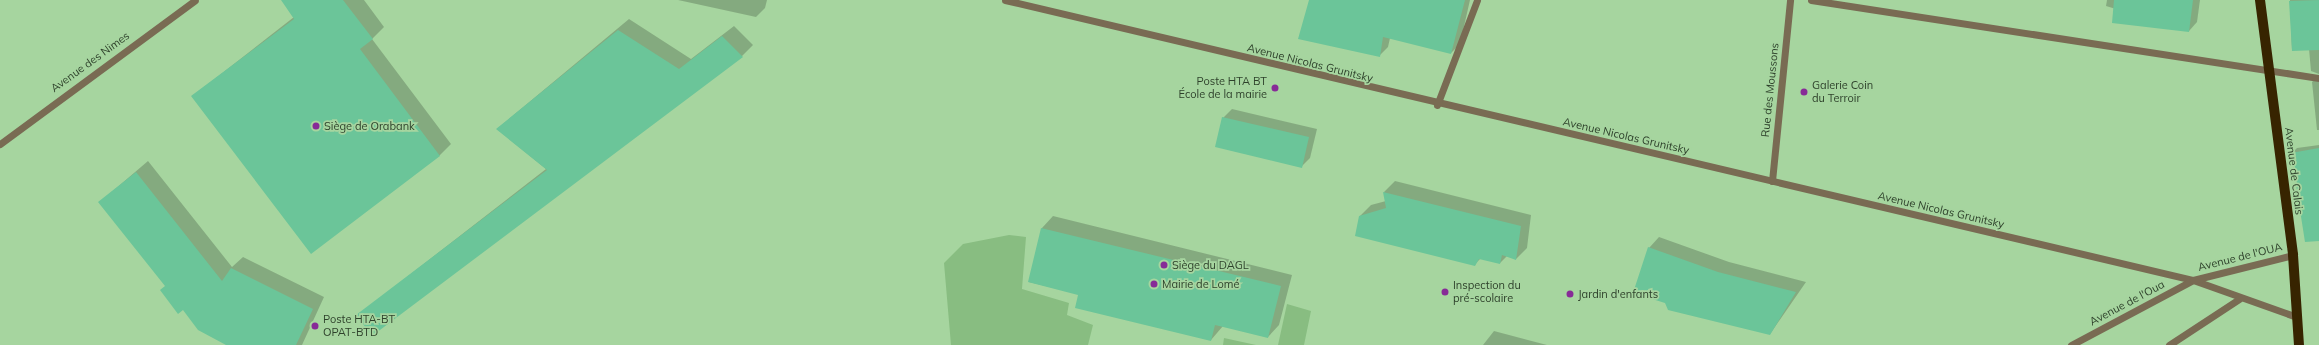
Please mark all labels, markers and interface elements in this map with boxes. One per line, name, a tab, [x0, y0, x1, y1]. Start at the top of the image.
street label: Avenue des Nimes	[48, 29, 132, 95]
street label: Avenue Nicolas Grunitsky	[1246, 41, 1374, 85]
street label: Rue des Moussons	[1758, 42, 1782, 138]
place label: Poste HTA BT École de la mairie	[1178, 75, 1267, 101]
place label: Galerie Coin du Terroir	[1812, 79, 1873, 105]
marker: Poste HTA BT École de la mairie	[1270, 83, 1280, 93]
marker: Galerie Coin du Terroir	[1799, 87, 1809, 97]
street label: Avenue Nicolas Grunitsky	[1562, 115, 1690, 157]
place label: Siège de Orabank	[324, 119, 415, 133]
marker: Siège de Orabank	[311, 121, 321, 131]
street label: Avenue de Calais	[2282, 127, 2306, 215]
street label: Avenue Nicolas Grunitsky	[1877, 189, 2005, 231]
street label: Avenue de l'OUA	[2197, 240, 2283, 274]
place label: Siège du DAGL	[1172, 258, 1249, 272]
marker: Siège du DAGL	[1159, 260, 1169, 270]
place label: Mairie de Lomé	[1162, 277, 1239, 291]
street label: Avenue de l'Oua	[2087, 278, 2167, 328]
marker: Mairie de Lomé	[1149, 279, 1159, 289]
place label: Inspection du pré-scolaire	[1453, 279, 1521, 305]
marker: Inspection du pré-scolaire	[1440, 287, 1450, 297]
place label: Jardin d'enfants	[1578, 287, 1658, 301]
marker: Jardin d'enfants	[1565, 289, 1575, 299]
place label: Poste HTA-BT OPAT-BTD	[323, 313, 395, 339]
marker: Poste HTA-BT OPAT-BTD	[310, 321, 320, 331]

